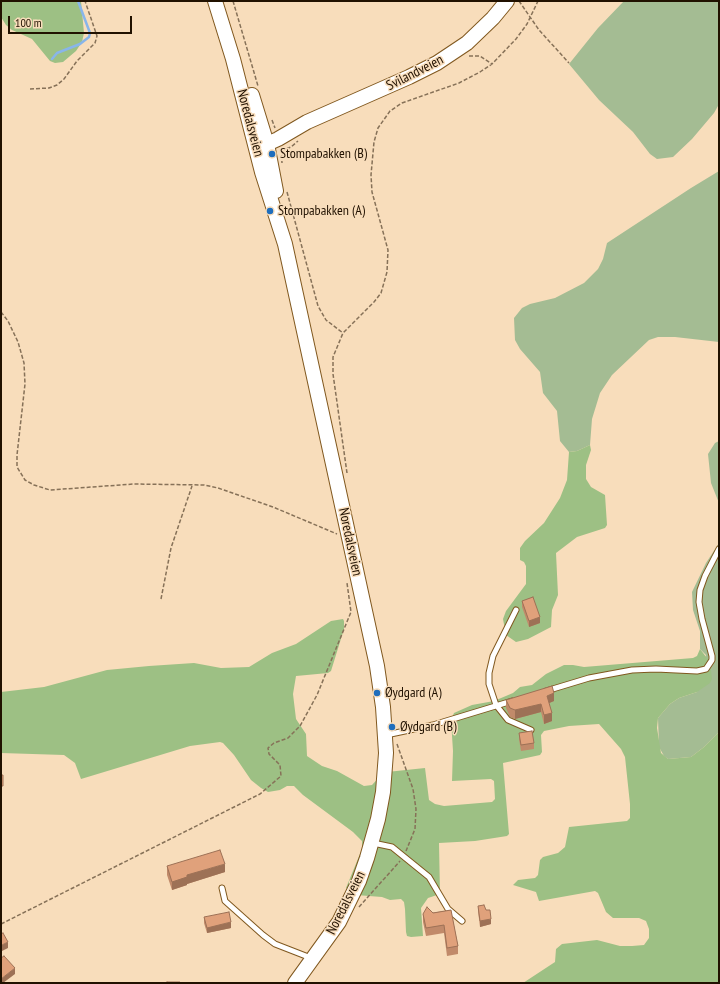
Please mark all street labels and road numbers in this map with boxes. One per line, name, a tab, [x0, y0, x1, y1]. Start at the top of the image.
street label: Svilandveien	[384, 52, 446, 94]
street label: Noredalsveien	[233, 87, 267, 159]
street label: Noredalsveien	[335, 506, 365, 578]
street label: Noredalsveien	[323, 868, 369, 938]

